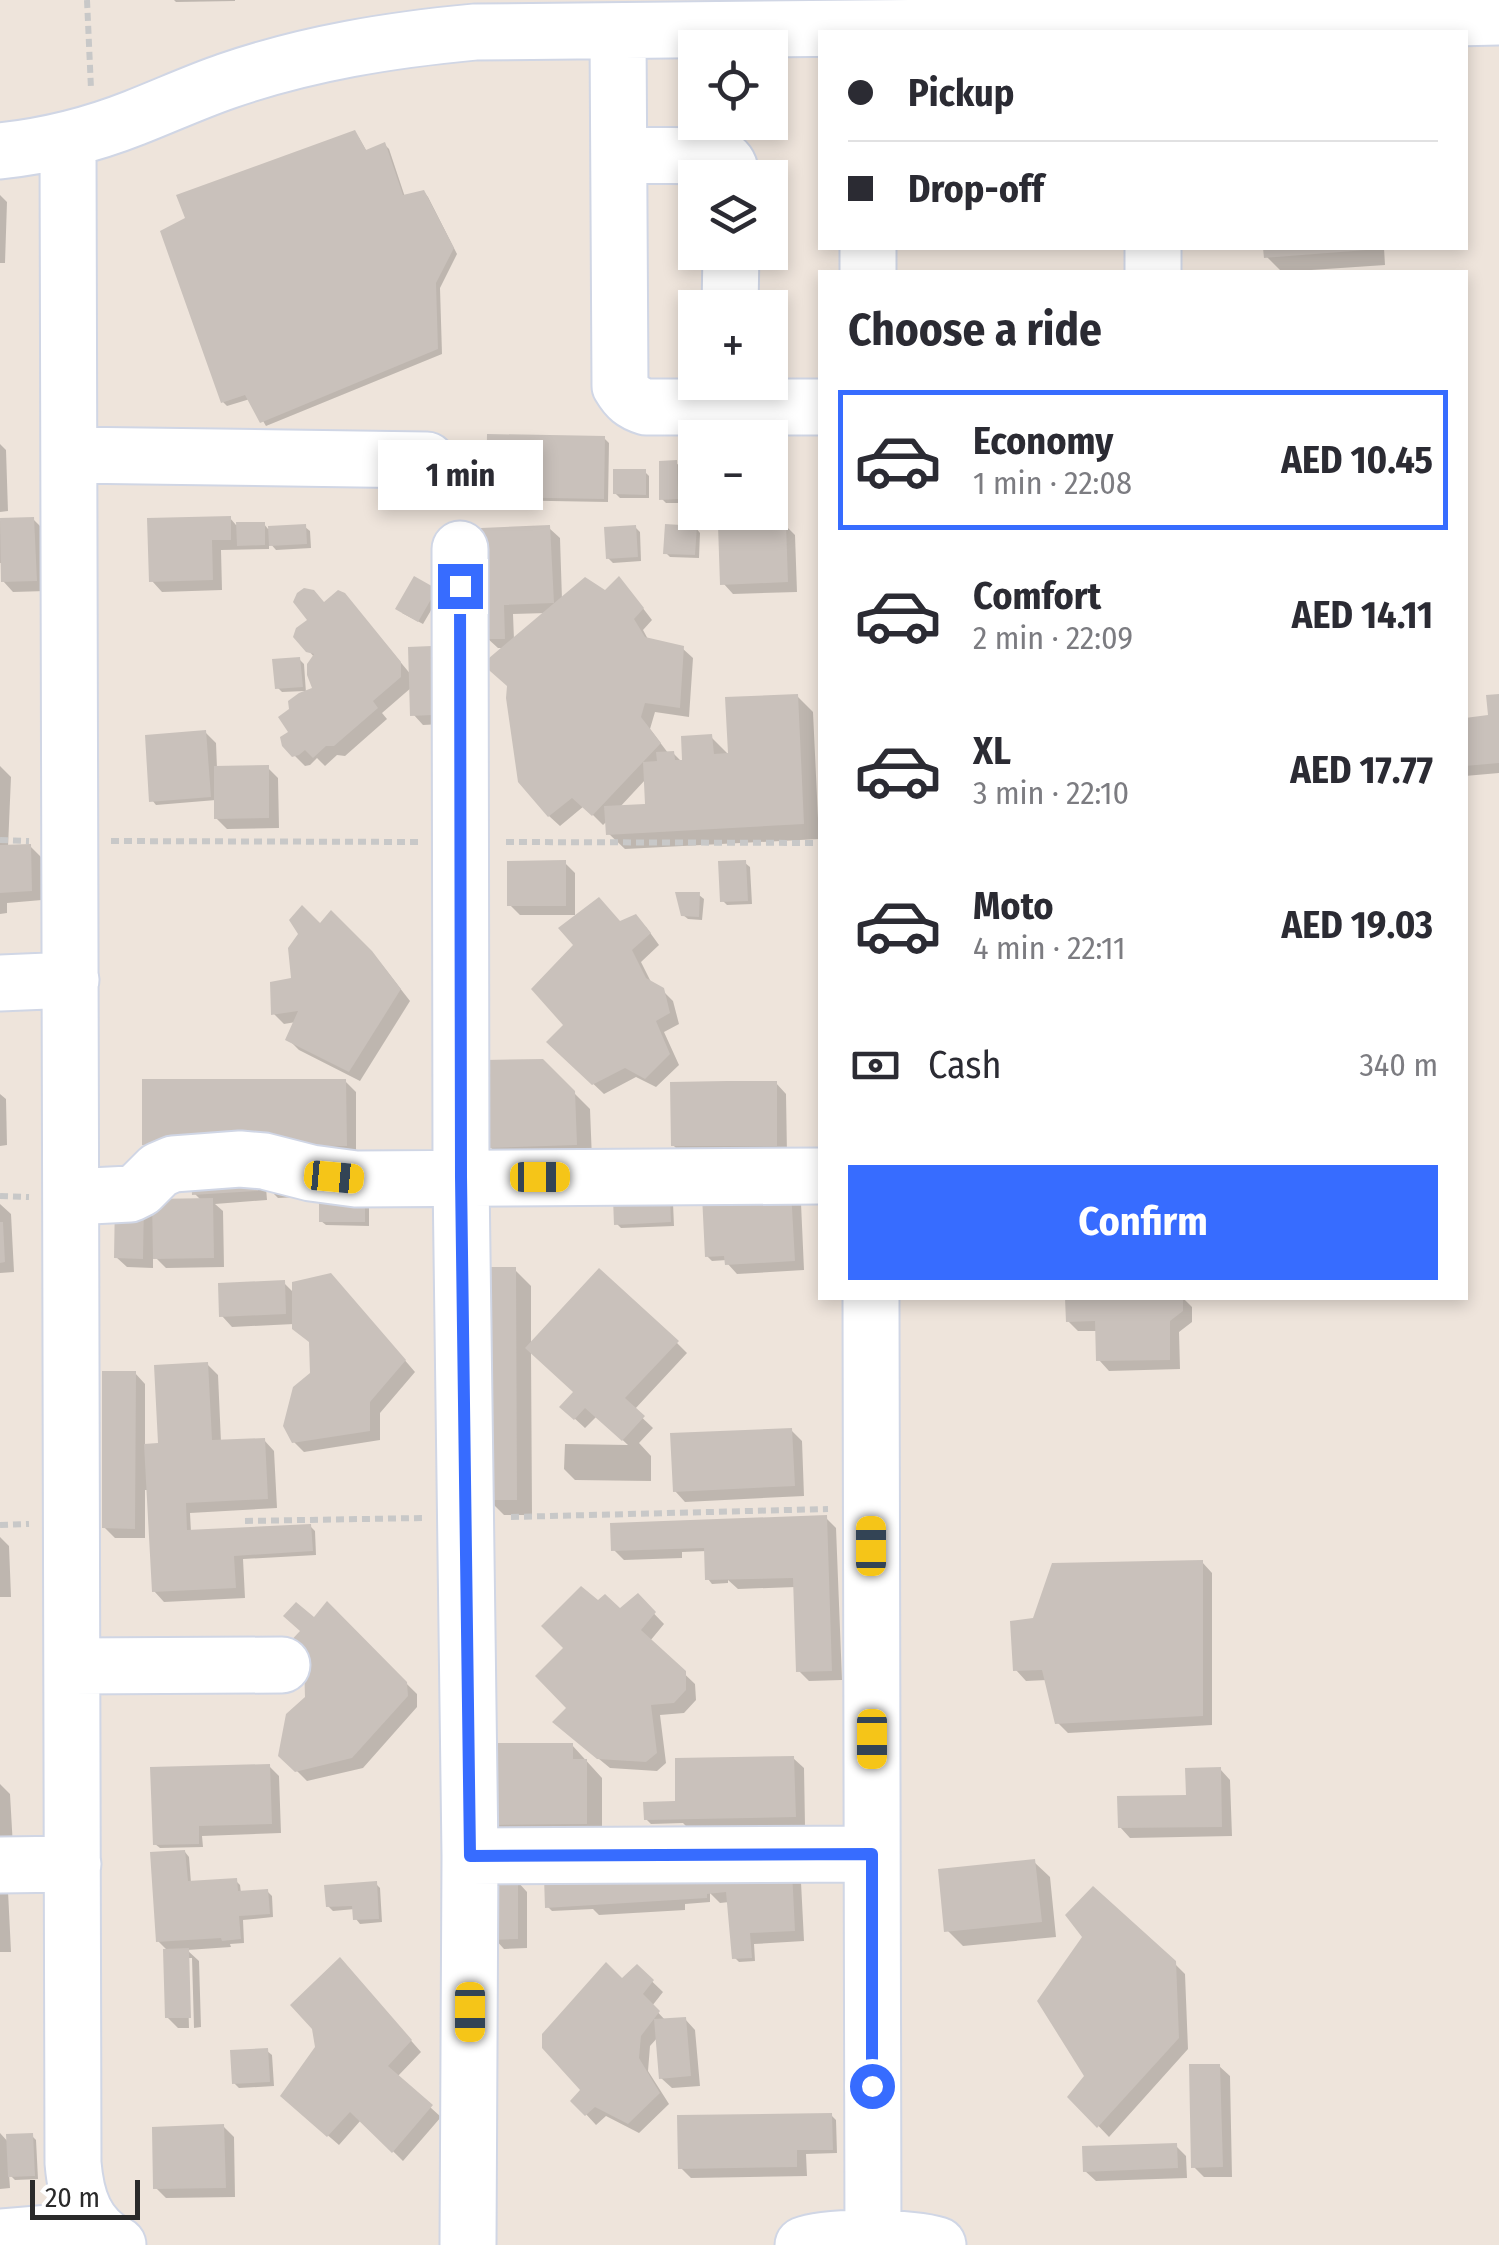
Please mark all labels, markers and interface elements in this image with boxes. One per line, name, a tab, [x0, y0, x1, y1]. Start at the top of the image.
map controls	[678, 30, 788, 530]
button: locate	[678, 30, 788, 140]
text: Pickup	[908, 70, 1014, 116]
button: layers	[678, 160, 788, 270]
text: Drop-off	[908, 166, 1044, 212]
button: +	[678, 290, 788, 400]
text: Choose a ride	[848, 303, 1102, 357]
icon: car	[853, 415, 943, 505]
text: Economy	[973, 418, 1113, 464]
button: −	[678, 420, 788, 530]
text: AED 10.45	[1281, 437, 1433, 483]
callout: 1 min	[378, 441, 542, 511]
text: 1 min	[426, 456, 495, 494]
text: 1 min · 22:08	[973, 464, 1132, 502]
route end	[438, 564, 483, 609]
icon: car	[853, 570, 943, 660]
text: Comfort	[973, 573, 1101, 619]
text: AED 14.11	[1292, 592, 1433, 638]
text: 2 min · 22:09	[973, 619, 1133, 657]
icon: car	[853, 725, 943, 815]
text: XL	[973, 728, 1011, 774]
text: AED 17.77	[1290, 747, 1433, 793]
text: 3 min · 22:10	[973, 774, 1129, 812]
icon: car	[853, 880, 943, 970]
text: Moto	[973, 883, 1054, 929]
text: AED 19.03	[1282, 902, 1433, 948]
text: 4 min · 22:11	[973, 929, 1126, 967]
icon: cash	[848, 1038, 903, 1093]
text: Cash	[928, 1042, 1002, 1088]
text: 340 m	[1359, 1046, 1438, 1084]
car	[303, 1159, 365, 1195]
car	[510, 1162, 570, 1192]
button: Confirm	[848, 1165, 1438, 1280]
car	[856, 1516, 886, 1576]
car	[857, 1709, 887, 1769]
car	[455, 1982, 485, 2042]
route start	[850, 2064, 895, 2109]
scale bar	[30, 2175, 140, 2220]
text: 20 m	[45, 2181, 100, 2214]

